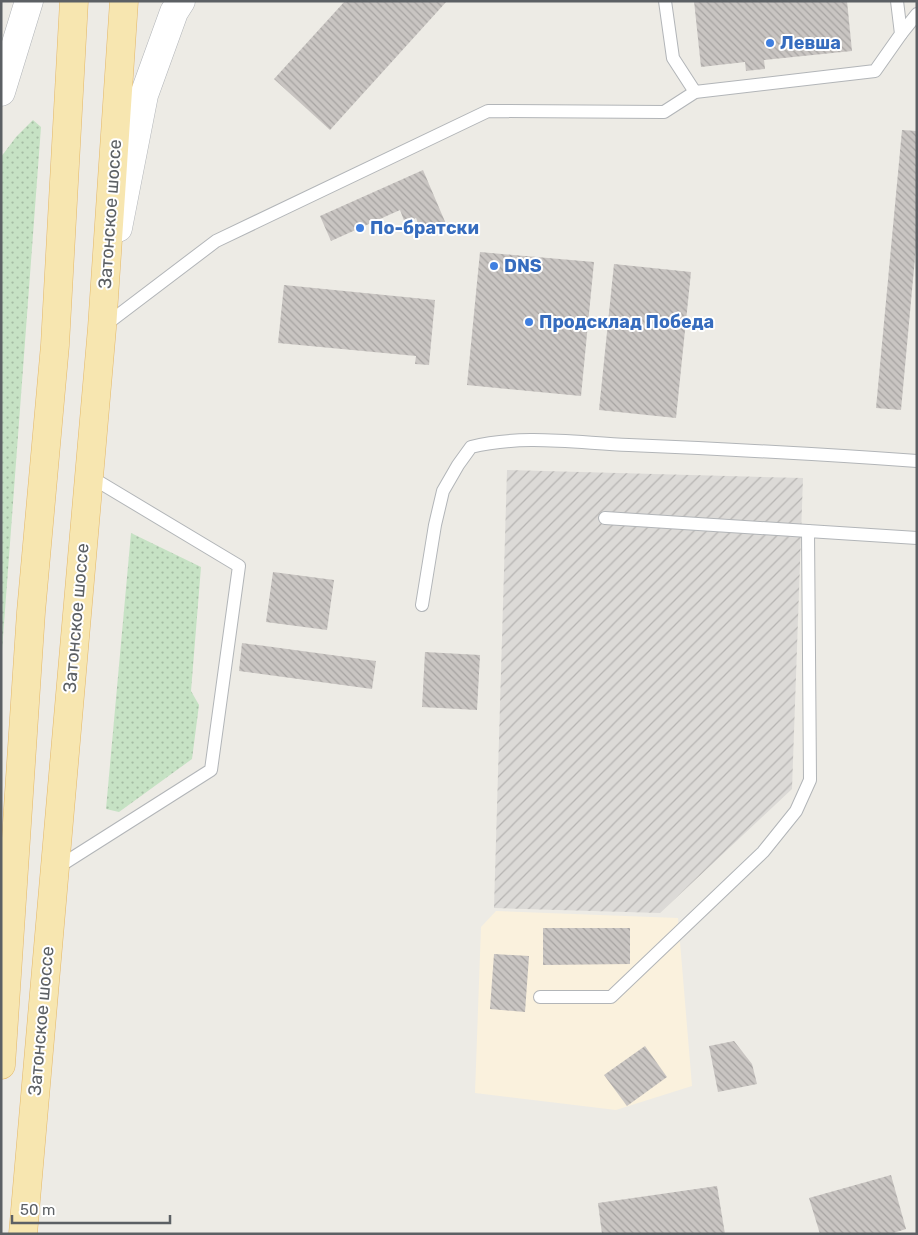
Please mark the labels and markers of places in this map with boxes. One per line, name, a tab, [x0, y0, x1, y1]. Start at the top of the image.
place label: Левша	[780, 32, 841, 54]
marker: Левша	[764, 37, 776, 49]
place label: По-братски	[370, 217, 479, 239]
marker: По-братски	[354, 222, 366, 234]
place label: DNS	[504, 255, 542, 277]
marker: DNS	[488, 260, 500, 272]
place label: Продсклад Победа	[539, 311, 714, 333]
marker: Продсклад Победа	[523, 316, 535, 328]

